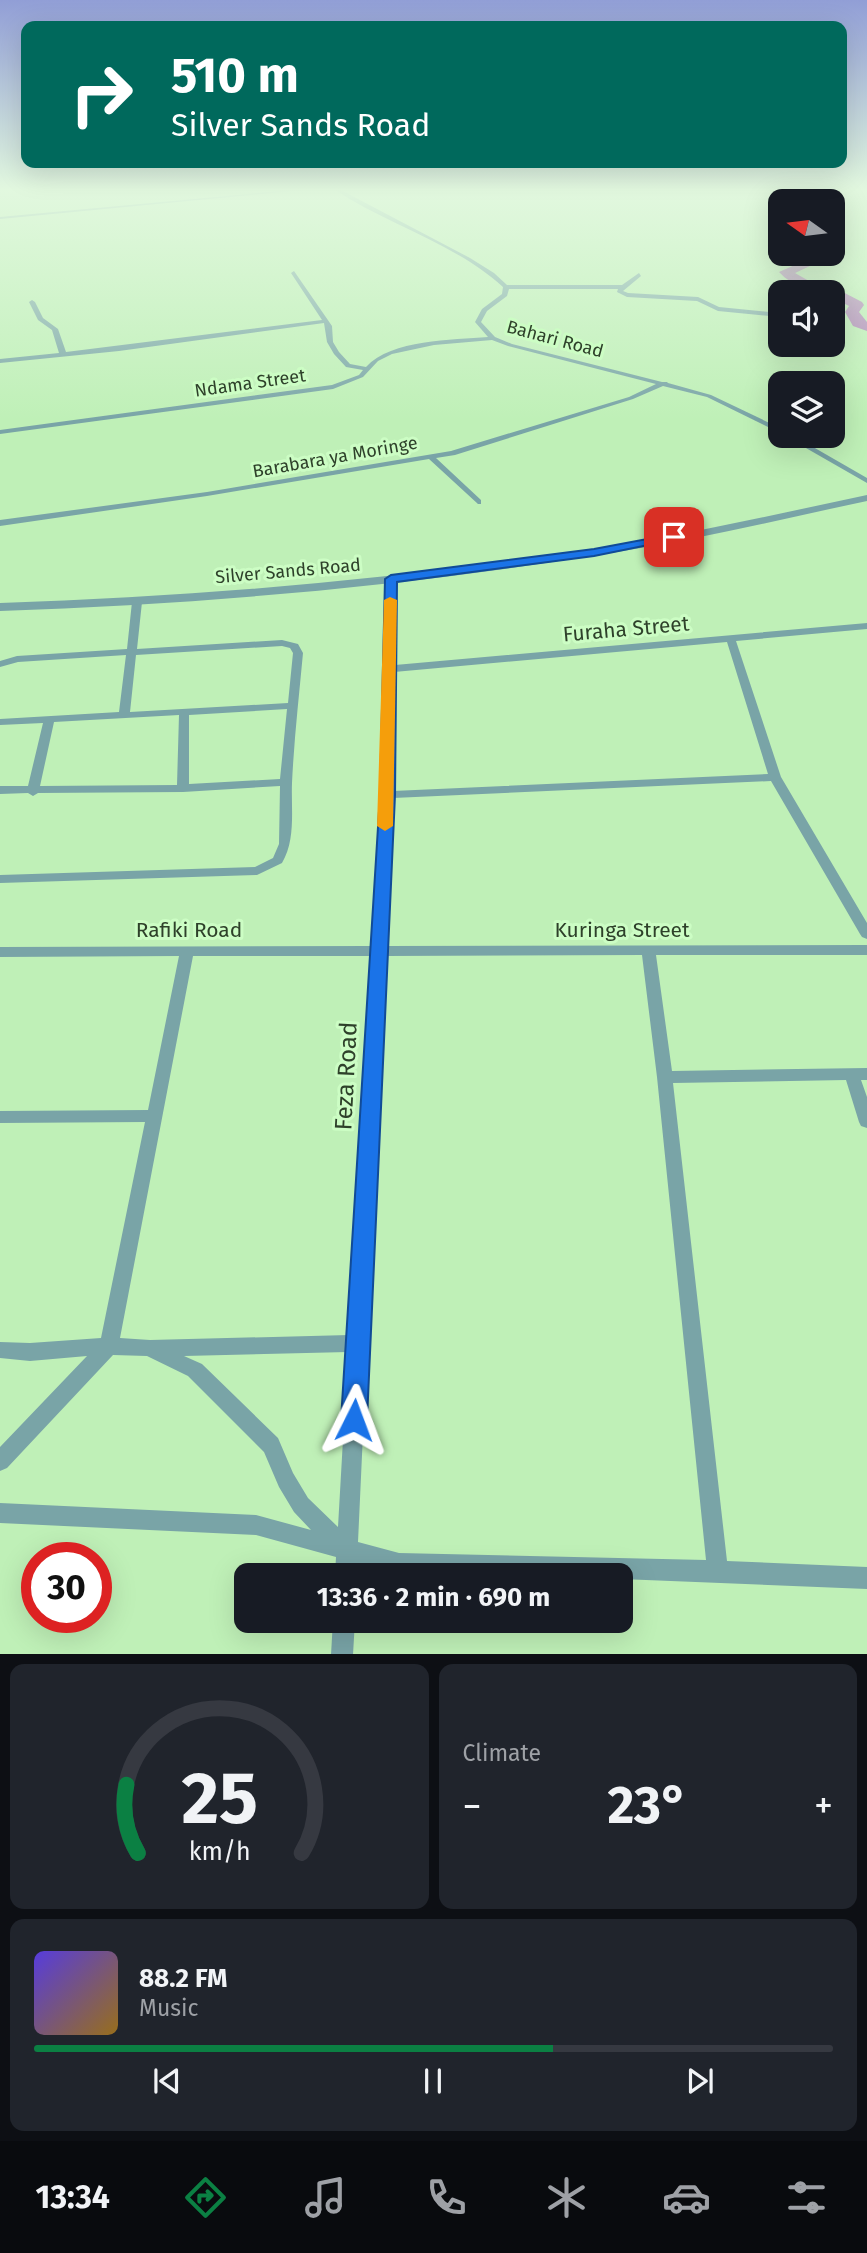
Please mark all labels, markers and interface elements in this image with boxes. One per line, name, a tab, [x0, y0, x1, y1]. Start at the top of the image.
text: 510 m	[171, 46, 299, 105]
icon: right	[56, 49, 147, 140]
text: Silver Sands Road	[171, 106, 430, 144]
north arrow	[768, 189, 845, 266]
map controls	[768, 189, 845, 448]
button: sound	[768, 280, 845, 357]
street label: Bahari Road	[504, 316, 606, 362]
street label: Ndama Street	[193, 364, 307, 402]
button: layers	[768, 371, 845, 448]
street label: Barabara ya Moringe	[251, 432, 419, 482]
pin	[644, 507, 704, 567]
icon: arrive	[655, 518, 693, 556]
street label: Silver Sands Road	[214, 554, 362, 588]
street label: Furaha Street	[562, 610, 691, 647]
street label: Rafiki Road	[136, 917, 242, 943]
street label: Kuringa Street	[554, 917, 690, 943]
street label: Feza Road	[329, 1021, 363, 1131]
position arrow	[317, 1383, 391, 1457]
speed limit sign: 30	[21, 1542, 112, 1633]
text: 13:36 · 2 min · 690 m	[317, 1582, 550, 1613]
text: Climate	[463, 1739, 541, 1767]
text: 25	[181, 1755, 258, 1842]
text: 23°	[607, 1774, 688, 1837]
text: −	[463, 1783, 482, 1829]
text: +	[814, 1783, 833, 1829]
text: km/h	[188, 1836, 250, 1866]
text: 88.2 FM	[139, 1963, 227, 1994]
text: Music	[139, 1994, 199, 2022]
icon: previous	[148, 2062, 186, 2100]
icon: pause	[414, 2062, 452, 2100]
icon: next	[681, 2062, 719, 2100]
icon: directions	[181, 2173, 230, 2222]
icon: music	[301, 2173, 350, 2222]
icon: phone	[422, 2173, 471, 2222]
icon: climate	[542, 2173, 591, 2222]
icon: car	[662, 2173, 711, 2222]
icon: filters	[782, 2173, 831, 2222]
text: 13:34	[36, 2178, 110, 2216]

